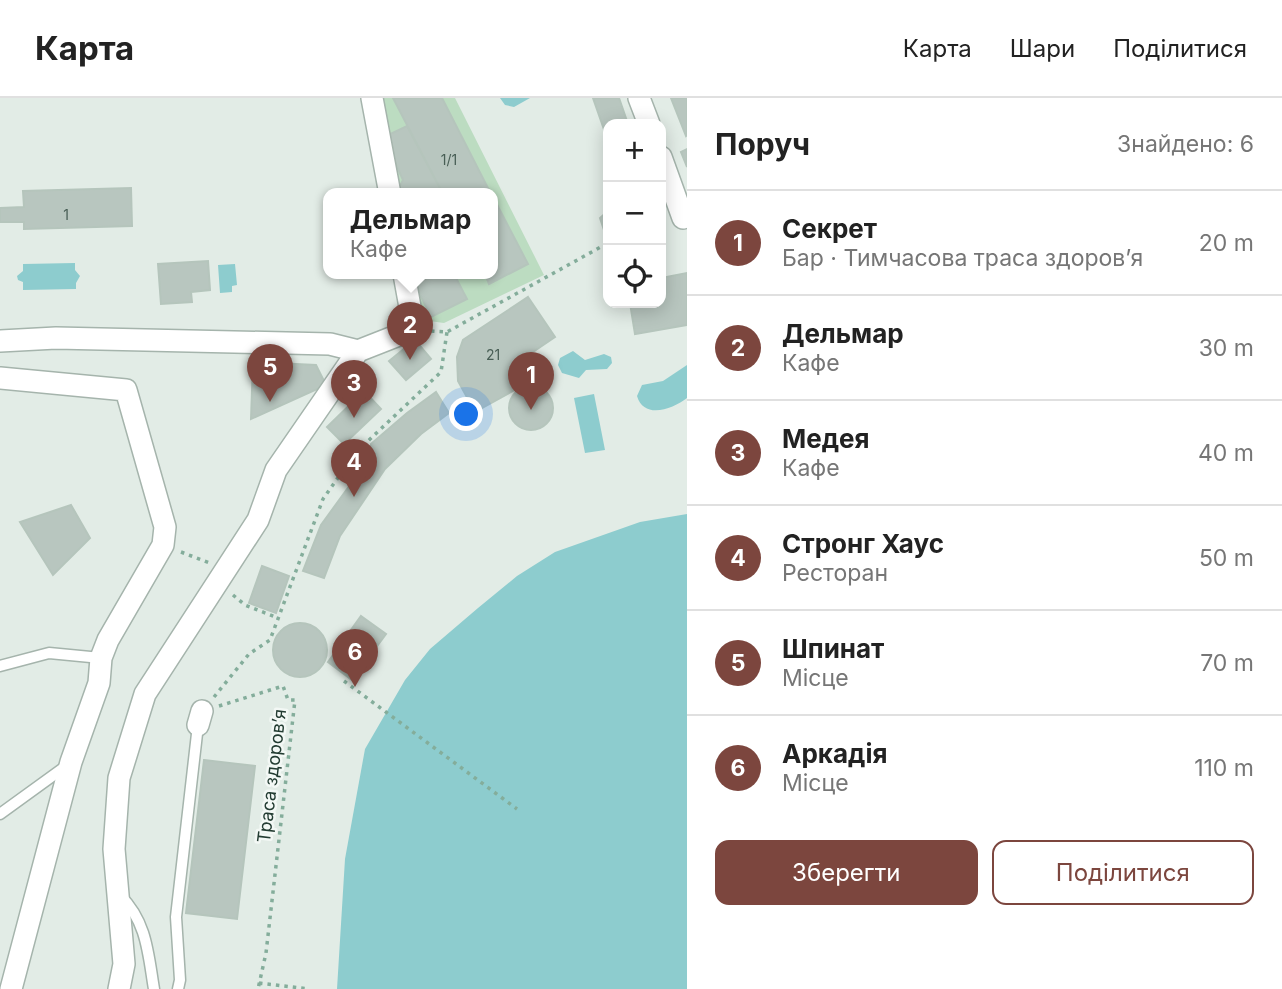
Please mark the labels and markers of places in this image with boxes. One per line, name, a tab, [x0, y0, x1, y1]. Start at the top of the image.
pin: 2	[387, 302, 433, 360]
pin: 5	[247, 344, 293, 402]
pin: 1	[508, 352, 554, 410]
pin: 3	[331, 360, 377, 418]
pin: 4	[331, 439, 377, 497]
pin: 6	[332, 629, 378, 687]

